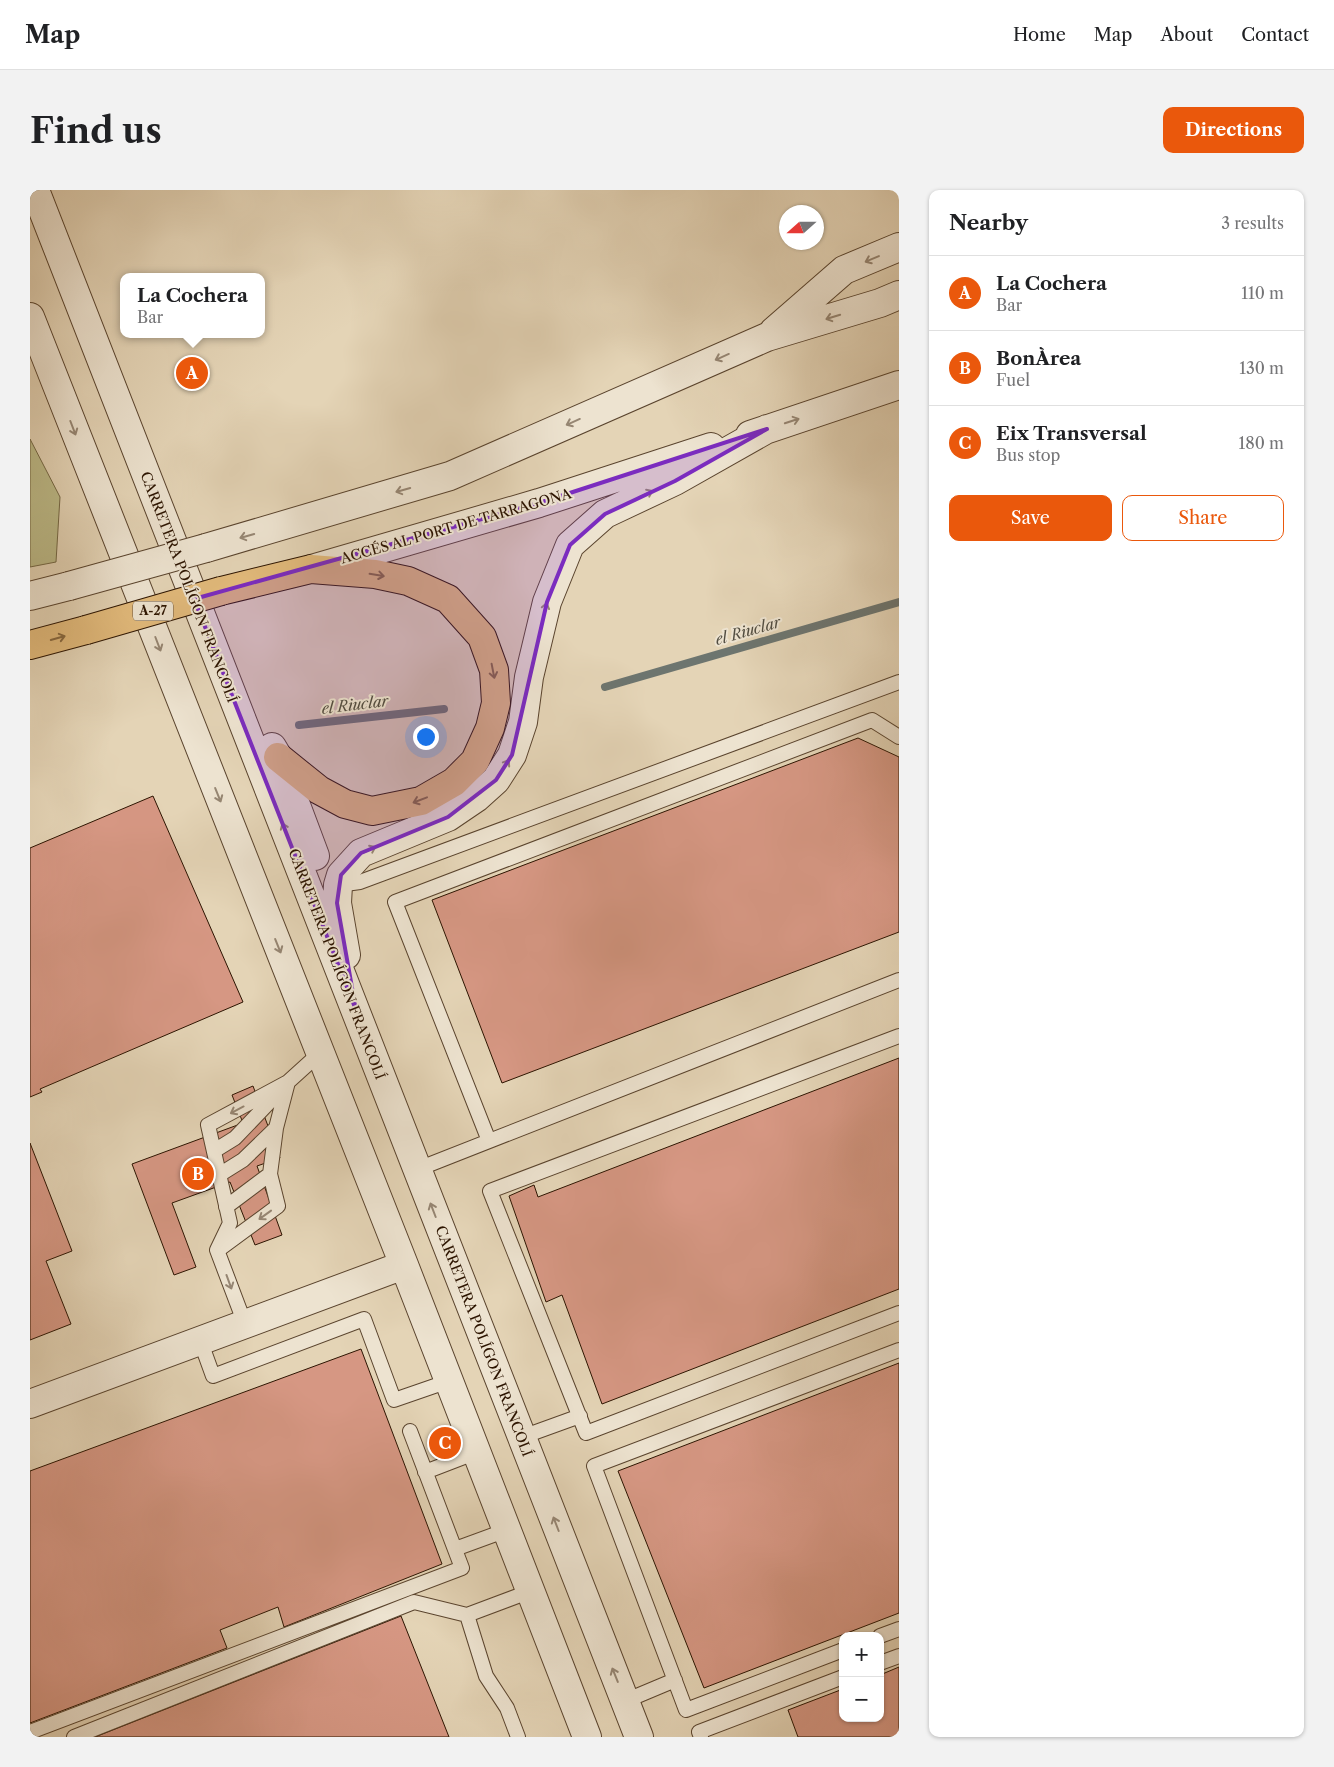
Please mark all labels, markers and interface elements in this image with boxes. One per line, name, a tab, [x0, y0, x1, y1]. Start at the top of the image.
text: Map	[25, 20, 80, 49]
text: Home	[1013, 24, 1066, 46]
text: Map	[1094, 24, 1132, 46]
text: About	[1160, 24, 1213, 46]
text: Contact	[1241, 24, 1309, 46]
button: Directions	[1163, 107, 1304, 153]
text: Find us	[30, 109, 162, 152]
north arrow	[779, 205, 824, 250]
text: Nearby	[949, 210, 1028, 235]
text: 3 results	[1221, 213, 1284, 233]
one-way arrow	[865, 254, 880, 264]
text: La Cochera	[996, 272, 1107, 295]
popup	[120, 273, 265, 338]
text: A	[959, 283, 971, 303]
text: 110 m	[1241, 283, 1284, 303]
text: La Cochera	[137, 284, 248, 307]
text: Bar	[996, 295, 1022, 315]
text: Bar	[137, 307, 163, 327]
one-way arrow	[825, 313, 841, 323]
text: BonÀrea	[996, 347, 1081, 370]
one-way arrow	[715, 352, 730, 362]
pin: A	[176, 354, 208, 392]
text: B	[959, 358, 971, 378]
text: 130 m	[1239, 358, 1284, 378]
text: Fuel	[996, 370, 1030, 390]
one-way arrow	[784, 416, 800, 425]
one-way arrow	[566, 417, 581, 427]
one-way arrow	[69, 420, 79, 435]
text: Eix Transversal	[996, 422, 1147, 445]
text: C	[959, 433, 971, 453]
text: 180 m	[1238, 433, 1284, 453]
text: Bus stop	[996, 445, 1060, 465]
street label: CARRETERA POLÍGON FRANCOLÍ	[136, 469, 242, 705]
street label: ACCÉS AL PORT DE TARRAGONA	[338, 484, 574, 568]
one-way arrow	[395, 485, 411, 495]
one-way arrow	[638, 489, 653, 499]
button: Save	[949, 495, 1112, 541]
button: Share	[1122, 495, 1284, 541]
one-way arrow	[240, 531, 256, 541]
one-way arrow	[368, 570, 384, 580]
road number: A-27	[133, 602, 173, 621]
one-way arrow	[541, 603, 550, 619]
water label: el Riuclar	[713, 612, 784, 649]
one-way arrow	[49, 632, 65, 642]
one-way arrow	[154, 636, 163, 651]
one-way arrow	[488, 663, 498, 679]
water label: el Riuclar	[320, 691, 391, 718]
your location	[413, 724, 439, 750]
one-way arrow	[500, 760, 510, 774]
one-way arrow	[214, 787, 223, 802]
one-way arrow	[413, 796, 428, 805]
one-way arrow	[279, 823, 289, 838]
one-way arrow	[361, 844, 376, 854]
street label: CARRETERA POLÍGON FRANCOLÍ	[284, 846, 390, 1082]
one-way arrow	[274, 939, 283, 954]
one-way arrow	[230, 1105, 244, 1115]
pin: B	[182, 1155, 214, 1193]
one-way arrow	[428, 1202, 437, 1217]
one-way arrow	[259, 1210, 272, 1221]
street label: CARRETERA POLÍGON FRANCOLÍ	[432, 1223, 536, 1459]
one-way arrow	[225, 1274, 234, 1290]
pin: C	[429, 1424, 461, 1462]
one-way arrow	[550, 1517, 560, 1532]
map controls	[839, 1632, 884, 1722]
button: +	[839, 1632, 884, 1677]
one-way arrow	[610, 1668, 619, 1684]
button: −	[839, 1677, 884, 1722]

